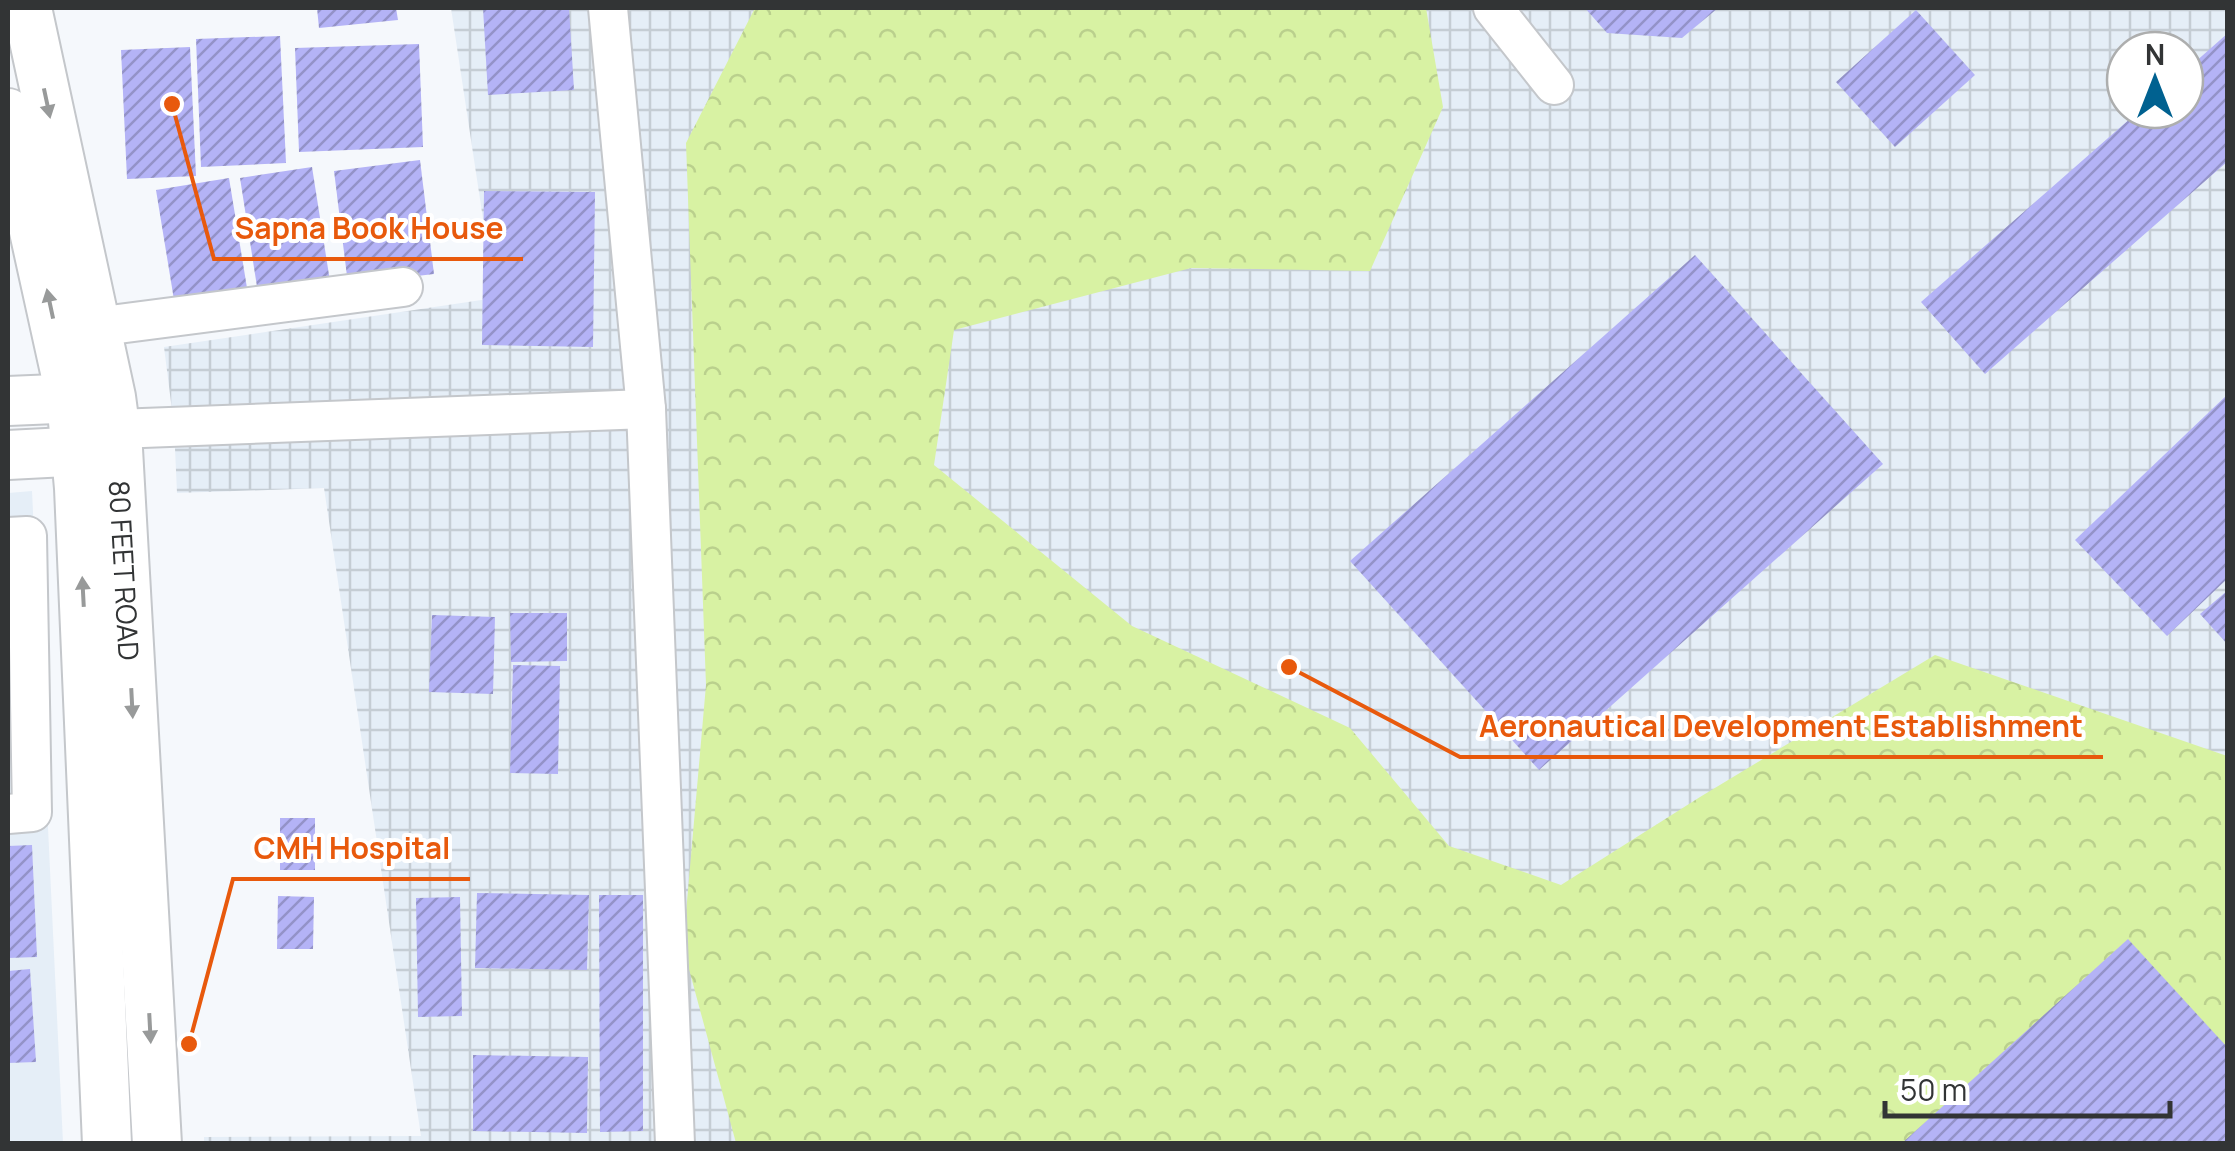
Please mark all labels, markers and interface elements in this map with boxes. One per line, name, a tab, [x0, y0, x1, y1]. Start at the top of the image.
north arrow	[2105, 30, 2205, 130]
text: N	[2145, 35, 2165, 73]
one-way arrow	[40, 88, 55, 119]
callout: Sapna Book House	[214, 199, 523, 259]
text: Sapna Book House	[235, 207, 503, 248]
one-way arrow	[41, 288, 57, 319]
street label: 80 FEET ROAD	[101, 479, 149, 662]
one-way arrow	[75, 575, 91, 607]
one-way arrow	[124, 688, 140, 720]
callout: Aeronautical Development Establishment	[1460, 697, 2103, 757]
text: Aeronautical Development Establishment	[1479, 705, 2083, 746]
callout: CMH Hospital	[233, 819, 470, 879]
text: CMH Hospital	[253, 827, 451, 868]
one-way arrow	[142, 1012, 158, 1044]
scale bar	[1885, 1056, 2170, 1118]
text: 50 m	[1900, 1069, 1967, 1110]

